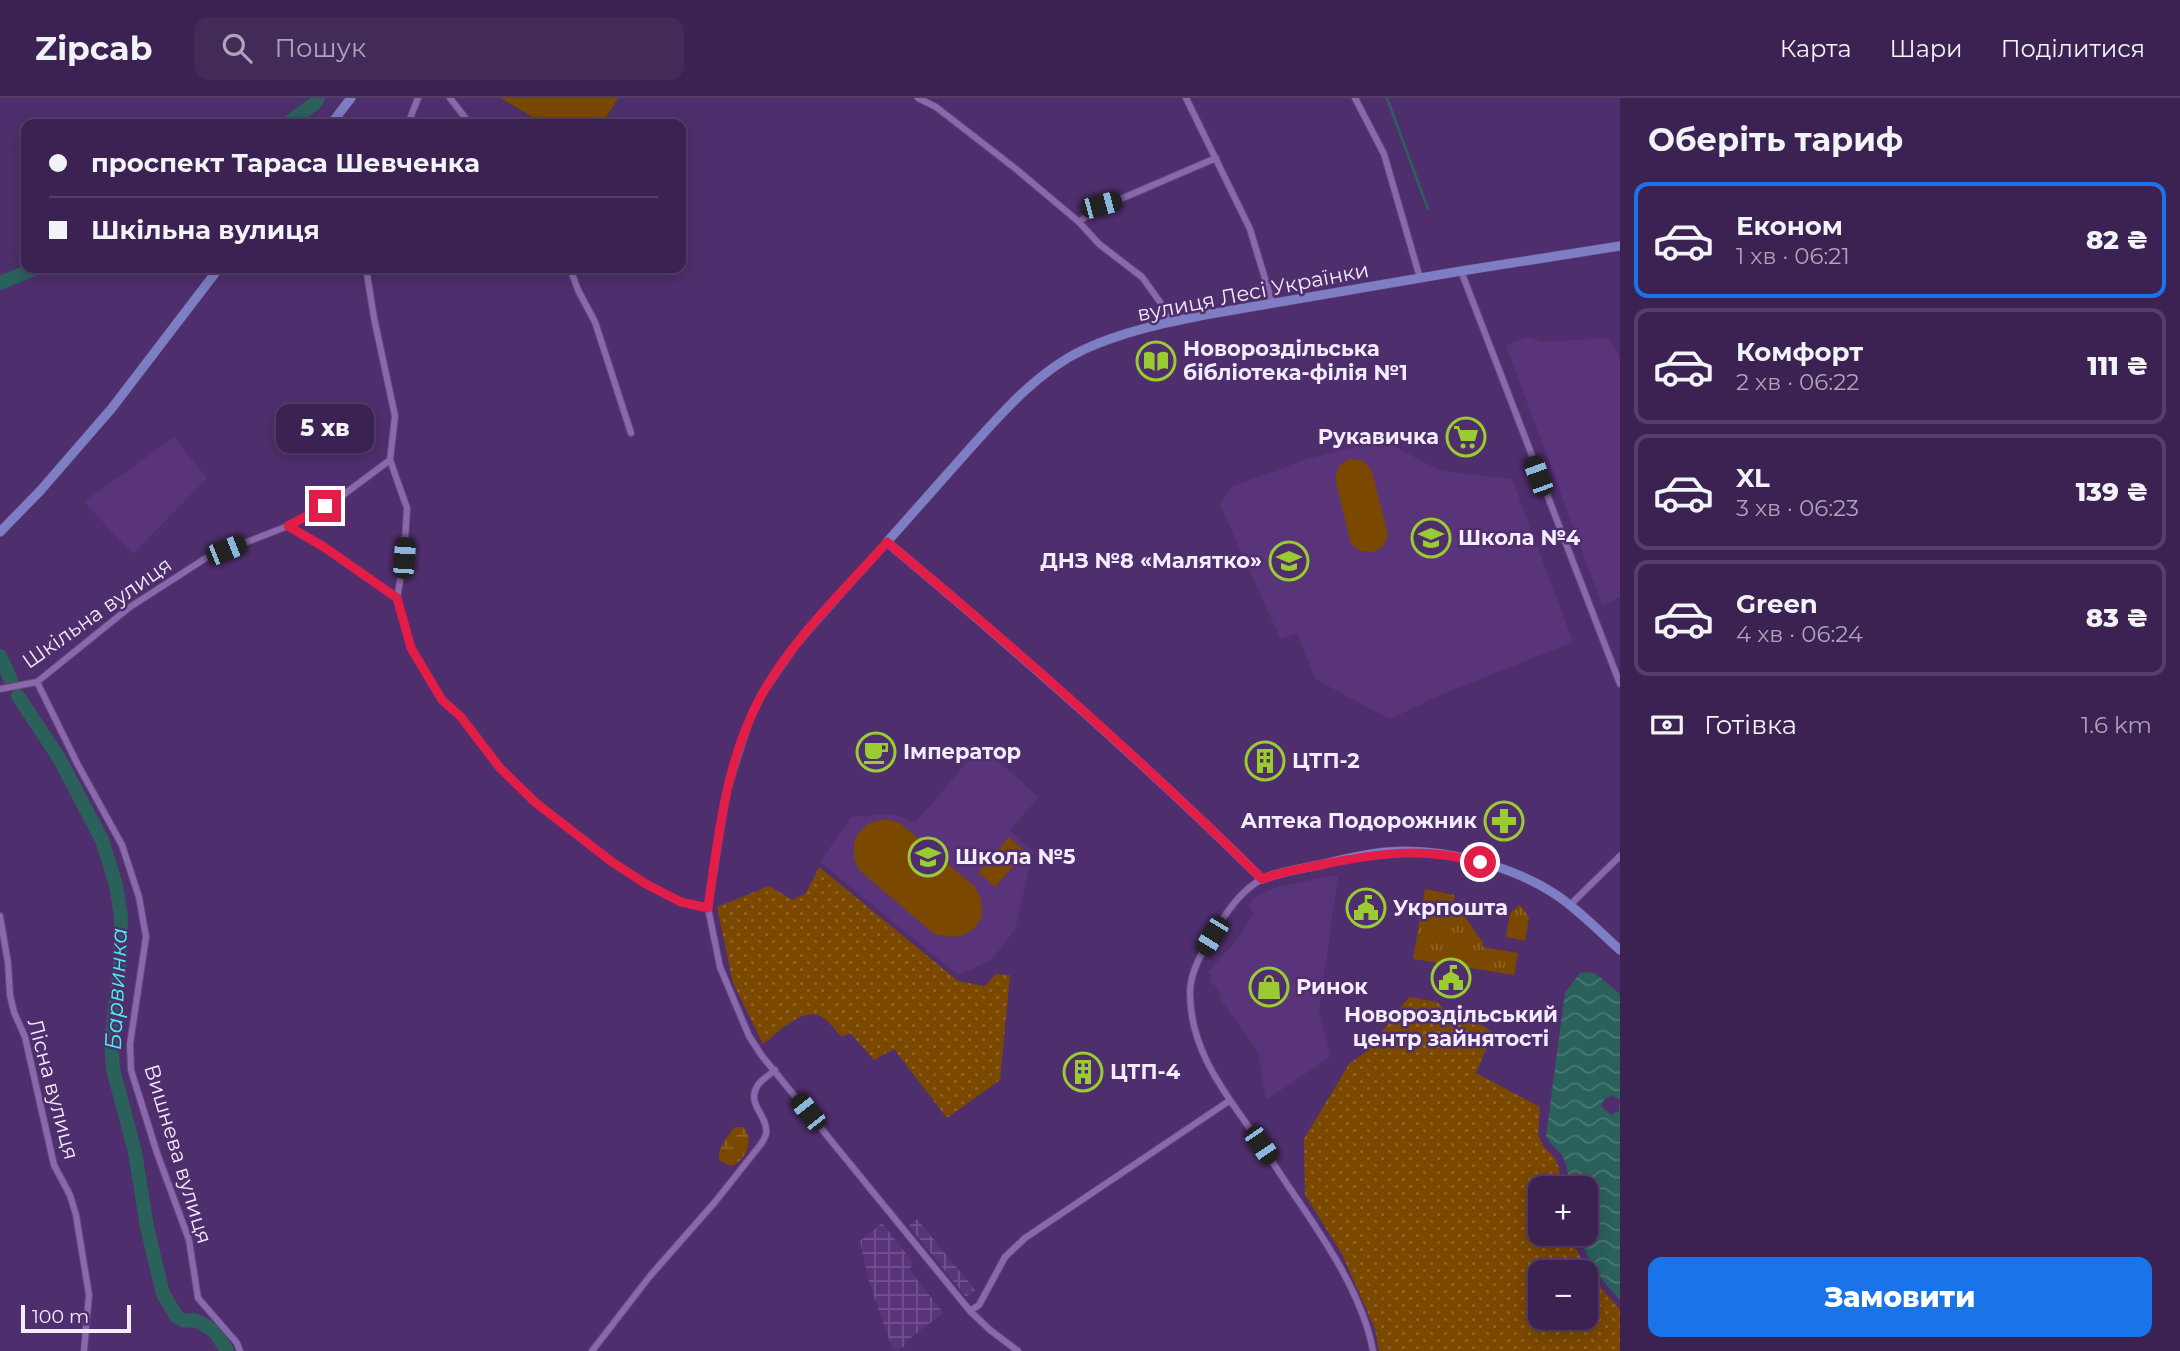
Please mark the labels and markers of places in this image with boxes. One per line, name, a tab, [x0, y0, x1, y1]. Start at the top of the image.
place label: Новороздільська бібліотека-філія №1	[1183, 336, 1408, 385]
library icon: Новороздільська бібліотека-філія №1	[1135, 340, 1177, 382]
supermarket icon: Рукавичка	[1445, 416, 1487, 458]
place label: Рукавичка	[1318, 424, 1439, 449]
school or university icon: Школа №4	[1410, 517, 1452, 559]
place label: Школа №4	[1458, 525, 1581, 550]
school or university icon: ДНЗ №8 «Малятко»	[1268, 540, 1310, 582]
place label: ДНЗ №8 «Малятко»	[1040, 548, 1262, 573]
cafe icon: Імператор	[855, 731, 897, 773]
place label: Імператор	[903, 739, 1021, 764]
building icon: ЦТП-2	[1244, 740, 1286, 782]
place label: ЦТП-2	[1292, 748, 1360, 773]
pharmacy icon: Аптека Подорожник	[1483, 800, 1525, 842]
place label: Аптека Подорожник	[1240, 808, 1478, 833]
school or university icon: Школа №5	[907, 836, 949, 878]
place label: Школа №5	[955, 844, 1075, 869]
public building icon: Укрпошта	[1345, 887, 1387, 929]
place label: Укрпошта	[1393, 895, 1508, 920]
public building icon: Новороздільський центр зайнятості	[1430, 957, 1472, 999]
shop icon: Ринок	[1248, 966, 1290, 1008]
place label: Ринок	[1296, 974, 1368, 999]
place label: Новороздільський центр зайнятості	[1344, 1002, 1558, 1051]
building icon: ЦТП-4	[1062, 1051, 1104, 1093]
place label: ЦТП-4	[1110, 1059, 1181, 1084]

